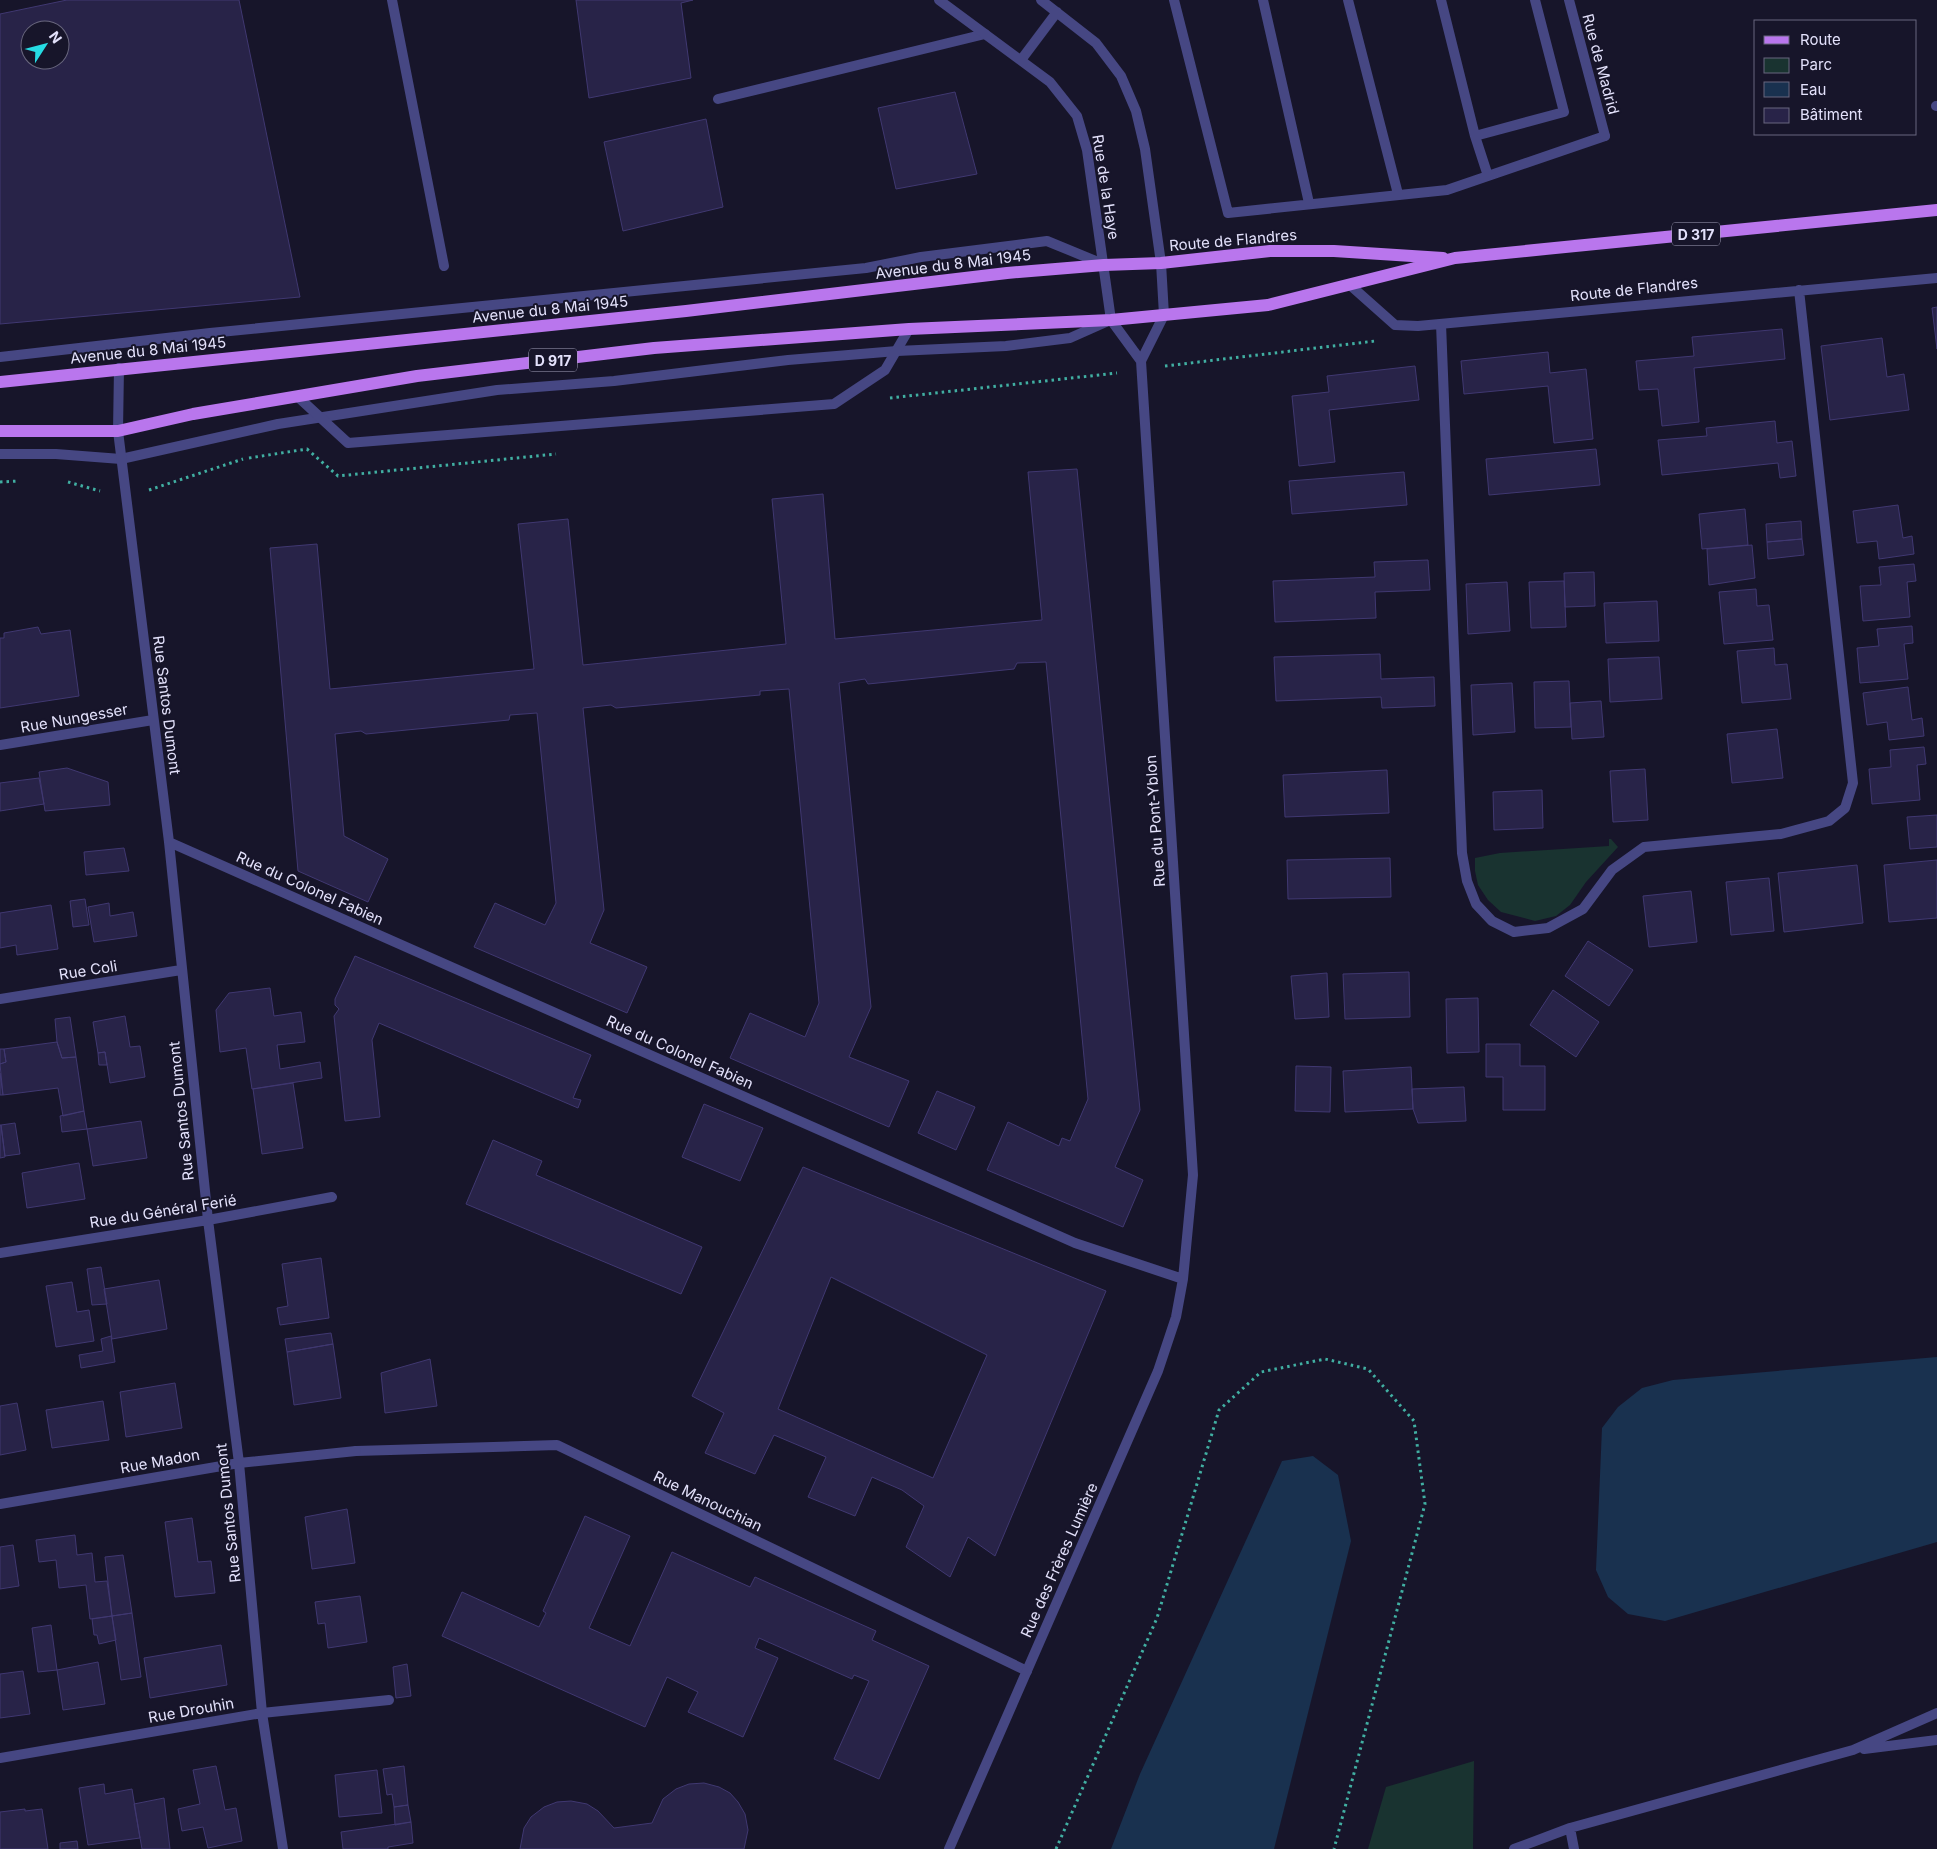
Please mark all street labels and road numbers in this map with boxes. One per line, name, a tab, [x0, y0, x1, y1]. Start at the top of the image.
street label: Rue de Madrid	[1578, 12, 1624, 116]
street label: Rue de la Haye	[1088, 133, 1124, 241]
road number: D 317	[1672, 222, 1720, 245]
street label: Route de Flandres	[1168, 225, 1298, 255]
street label: Avenue du 8 Mai 1945	[874, 245, 1032, 283]
street label: Route de Flandres	[1569, 273, 1699, 305]
street label: Avenue du 8 Mai 1945	[471, 291, 629, 327]
street label: Avenue du 8 Mai 1945	[69, 332, 227, 368]
road number: D 917	[529, 348, 577, 372]
street label: Rue Santos Dumont	[149, 634, 185, 776]
street label: Rue Nungesser	[19, 699, 130, 737]
street label: Rue du Pont-Yblon	[1141, 754, 1169, 888]
street label: Rue du Colonel Fabien	[233, 847, 387, 929]
street label: Rue Coli	[58, 956, 118, 984]
street label: Rue du Colonel Fabien	[603, 1011, 757, 1093]
street label: Rue Santos Dumont	[164, 1040, 198, 1182]
street label: Rue du Général Ferié	[88, 1190, 238, 1232]
street label: Rue Santos Dumont	[211, 1442, 245, 1584]
street label: Rue Madon	[119, 1445, 201, 1477]
street label: Rue Manouchian	[651, 1466, 765, 1536]
street label: Rue des Frères Lumière	[1016, 1480, 1102, 1640]
street label: Rue Drouhin	[147, 1693, 235, 1727]

